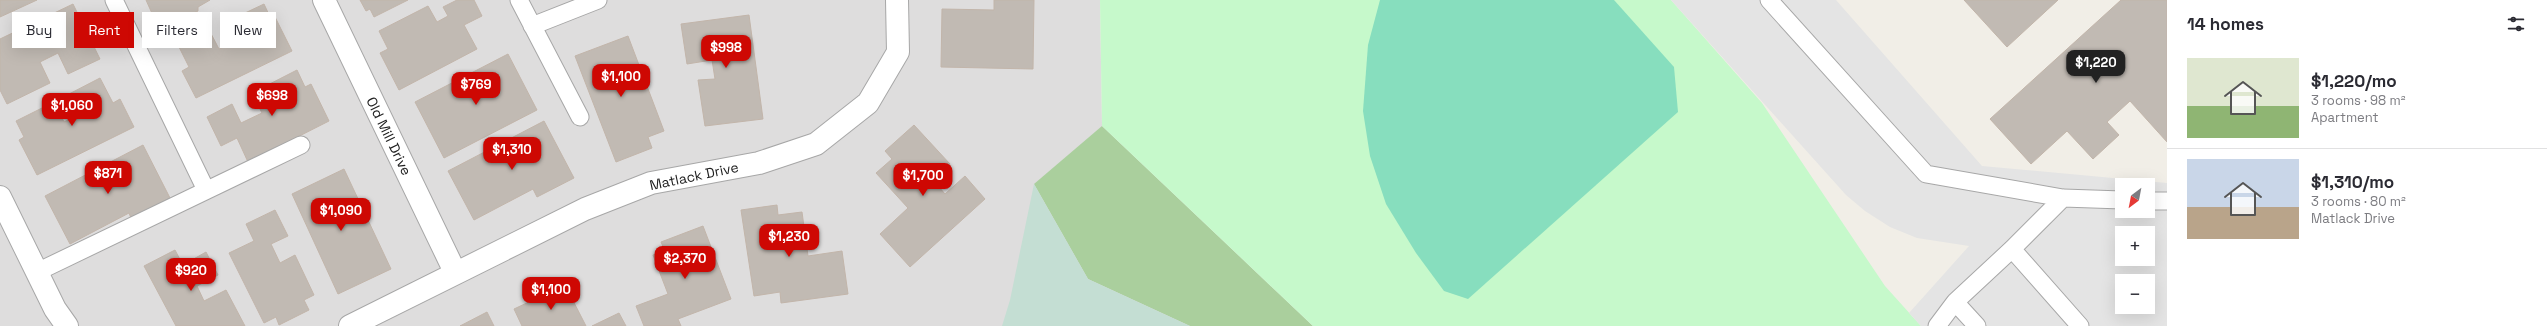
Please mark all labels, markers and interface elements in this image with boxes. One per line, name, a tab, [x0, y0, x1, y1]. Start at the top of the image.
chip: Buy	[12, 12, 66, 48]
chip: Rent	[74, 12, 134, 48]
chip: Filters	[142, 12, 212, 48]
chip: New	[220, 12, 276, 48]
text: 14 homes	[2187, 13, 2264, 35]
icon: filters	[2505, 13, 2527, 35]
pin: $998	[702, 35, 750, 69]
text: $998	[710, 39, 742, 56]
pin: $1,220	[2063, 50, 2129, 84]
text: $1,220	[2075, 54, 2117, 71]
pin: $1,100	[588, 64, 654, 98]
text: $1,100	[601, 68, 641, 85]
text: $1,220/mo	[2311, 70, 2397, 92]
pin: $769	[452, 72, 500, 106]
icon: home	[2219, 74, 2267, 122]
text: $769	[460, 76, 492, 93]
pin: $698	[248, 83, 296, 117]
text: $698	[256, 87, 288, 104]
text: 3 rooms · 98 m²	[2311, 92, 2405, 109]
pin: $1,060	[39, 93, 105, 127]
street label: Old Mill Drive	[362, 94, 416, 178]
text: $1,060	[51, 97, 93, 114]
text: Apartment	[2311, 109, 2379, 126]
pin: $1,310	[479, 137, 545, 171]
text: $1,310	[492, 141, 532, 158]
street label: Matlack Drive	[648, 158, 740, 194]
pin: $871	[84, 161, 132, 195]
pin: $1,700	[890, 163, 956, 197]
text: $871	[94, 165, 122, 182]
text: $1,700	[902, 167, 944, 184]
text: $1,310/mo	[2311, 171, 2394, 193]
icon: home	[2219, 175, 2267, 223]
north arrow	[2115, 178, 2155, 218]
map controls	[2115, 178, 2155, 314]
text: 3 rooms · 80 m²	[2311, 193, 2406, 210]
pin: $1,090	[308, 198, 374, 232]
text: $1,090	[320, 202, 362, 219]
text: Matlack Drive	[2311, 210, 2395, 227]
pin: $1,230	[756, 224, 822, 258]
button: +	[2115, 226, 2155, 266]
text: $1,230	[768, 228, 810, 245]
pin: $2,370	[652, 246, 718, 280]
text: $2,370	[664, 250, 706, 267]
pin: $920	[167, 258, 215, 292]
text: $920	[175, 262, 207, 279]
button: −	[2115, 274, 2155, 314]
pin: $1,100	[518, 277, 584, 311]
text: $1,100	[531, 281, 571, 298]

